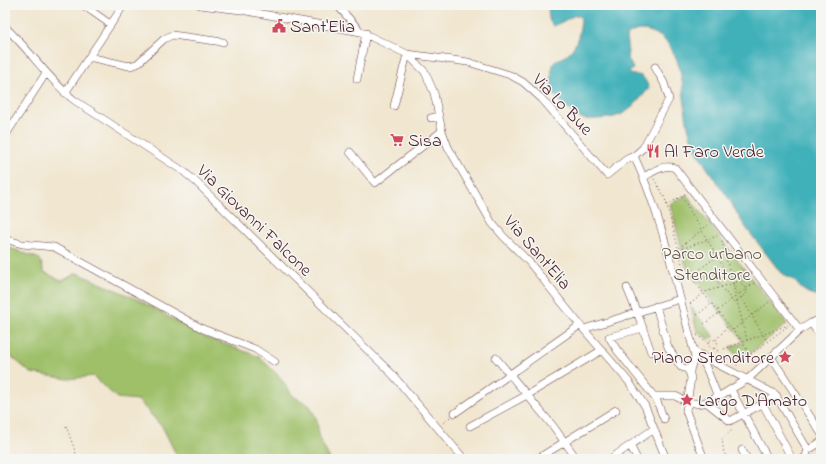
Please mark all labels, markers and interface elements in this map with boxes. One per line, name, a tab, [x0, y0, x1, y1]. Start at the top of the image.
place label: Sant'Elia	[290, 15, 355, 41]
public building icon: Sant'Elia	[271, 18, 287, 34]
street label: Via Lo Bue	[525, 68, 599, 143]
place label: Sisa	[408, 129, 442, 155]
supermarket icon: Sisa	[389, 132, 405, 148]
place label: Al Faro Verde	[664, 140, 765, 166]
restaurant icon: Al Faro Verde	[645, 143, 661, 159]
street label: Via Giovanni Falcone	[189, 159, 318, 284]
street label: Via Sant'Elia	[496, 209, 576, 296]
park label: Parco urbano Stenditore	[662, 242, 762, 289]
place label: Piano Stenditore	[652, 346, 775, 372]
place icon: Piano Stenditore	[777, 349, 793, 365]
place label: Largo D'Amato	[698, 389, 807, 416]
place icon: Largo D'Amato	[679, 392, 695, 408]

